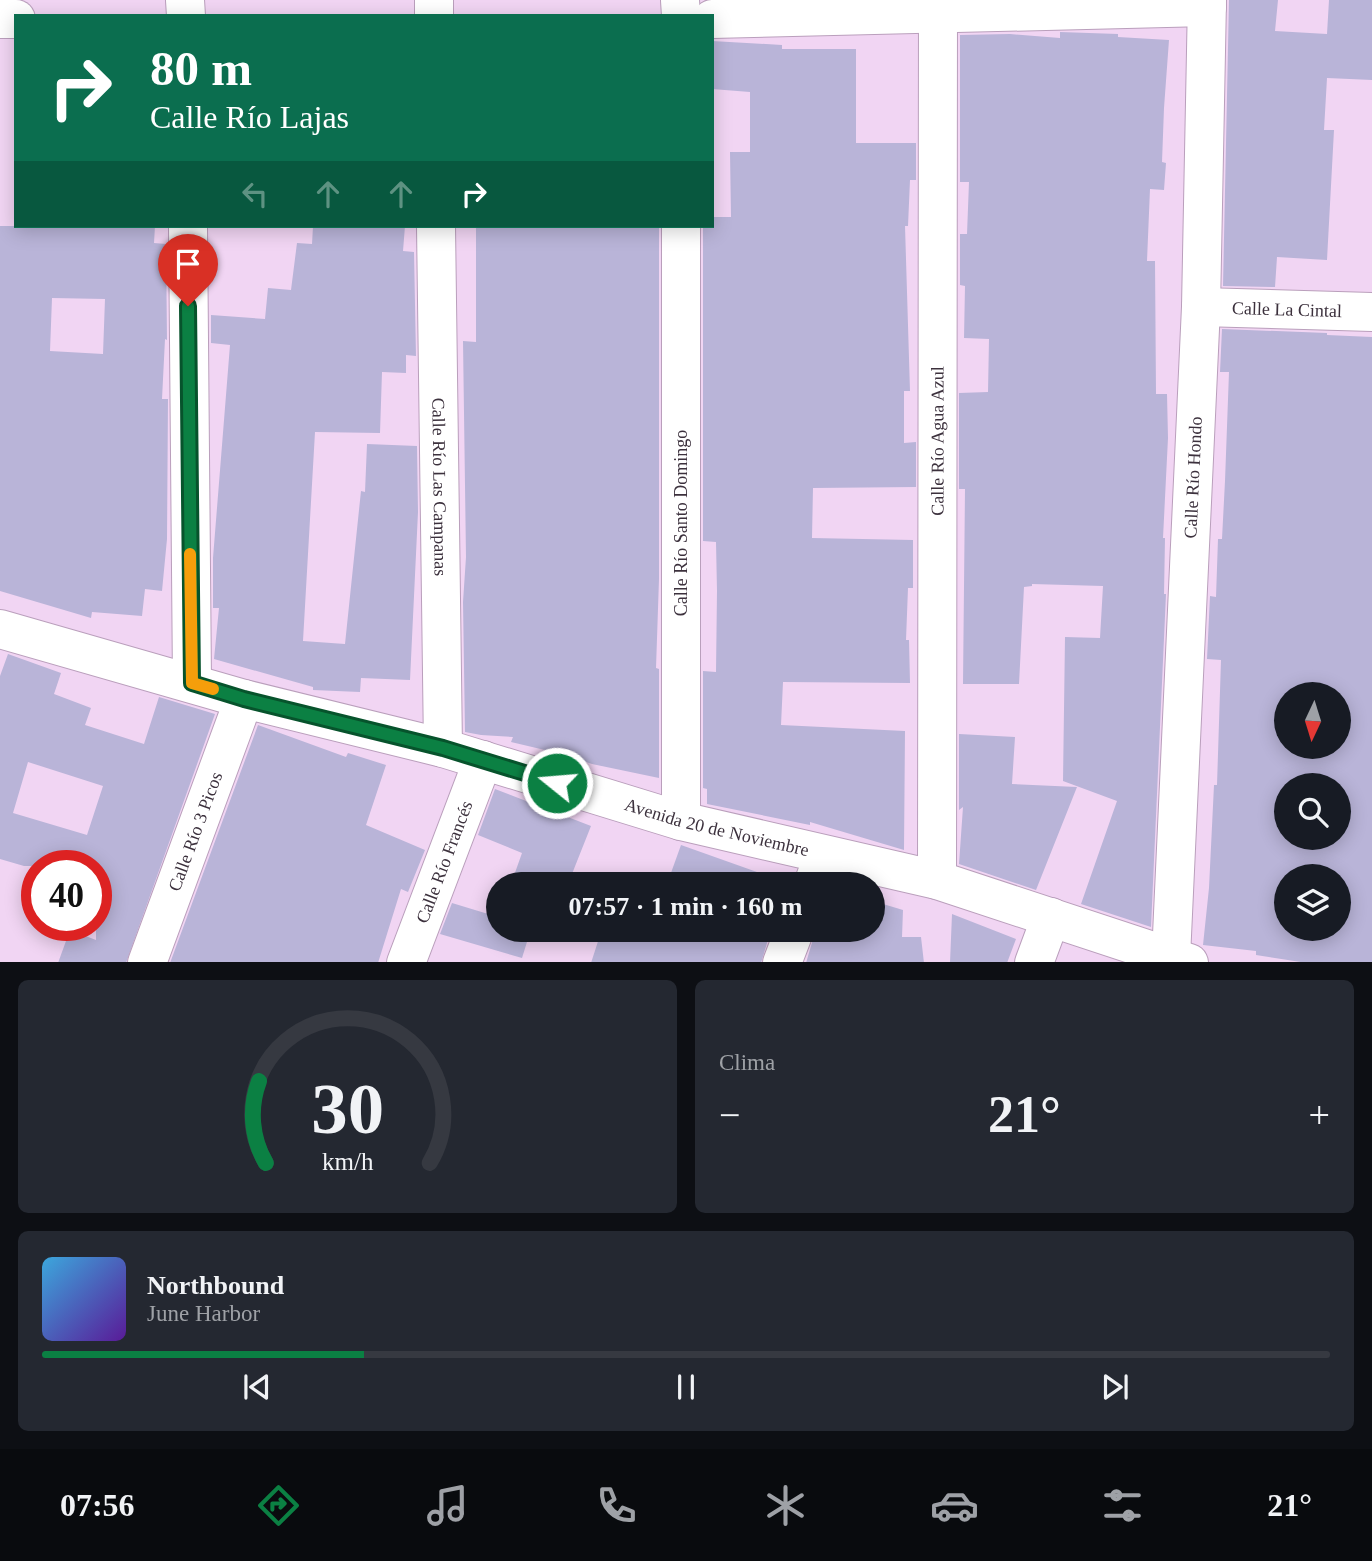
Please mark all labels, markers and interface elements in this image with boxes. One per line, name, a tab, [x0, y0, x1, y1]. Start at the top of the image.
text: 80 m	[150, 41, 252, 96]
icon: right	[35, 42, 126, 133]
text: Calle Río Lajas	[150, 99, 349, 135]
icon: left	[236, 175, 274, 213]
icon: ahead	[309, 175, 347, 213]
icon: ahead	[382, 175, 420, 213]
icon: right	[455, 175, 493, 213]
pin	[158, 234, 218, 306]
icon: arrive	[169, 245, 207, 283]
street label: Calle La Cintal	[1232, 298, 1342, 321]
street label: Calle Río Agua Azul	[927, 366, 948, 516]
street label: Calle Río Las Campanas	[428, 398, 451, 576]
street label: Calle Río Hondo	[1180, 416, 1206, 539]
street label: Calle Río Santo Domingo	[671, 430, 691, 616]
north arrow	[1274, 682, 1351, 760]
map controls	[1274, 682, 1351, 941]
position arrow	[520, 746, 594, 820]
street label: Calle Río 3 Picos	[164, 769, 226, 894]
button: search	[1274, 773, 1351, 850]
street label: Avenida 20 de Noviembre	[622, 794, 811, 860]
street label: Calle Río Francés	[412, 798, 477, 926]
speed limit sign: 40	[21, 850, 112, 941]
button: layers	[1274, 864, 1351, 941]
text: 07:57 · 1 min · 160 m	[569, 892, 803, 921]
text: Clima	[719, 1050, 775, 1075]
text: 30	[311, 1068, 384, 1149]
text: 21°	[988, 1086, 1061, 1143]
text: −	[719, 1094, 740, 1136]
text: +	[1309, 1094, 1330, 1136]
text: km/h	[322, 1147, 374, 1174]
text: Northbound	[147, 1271, 284, 1300]
text: June Harbor	[147, 1301, 260, 1326]
icon: previous	[238, 1368, 276, 1406]
icon: pause	[667, 1368, 705, 1406]
icon: next	[1096, 1368, 1134, 1406]
icon: directions	[254, 1481, 303, 1530]
icon: music	[423, 1481, 472, 1530]
icon: phone	[592, 1481, 641, 1530]
icon: climate	[761, 1481, 810, 1530]
icon: car	[930, 1481, 979, 1530]
icon: filters	[1098, 1481, 1147, 1530]
text: 07:56	[60, 1487, 135, 1523]
text: 21°	[1267, 1487, 1312, 1523]

